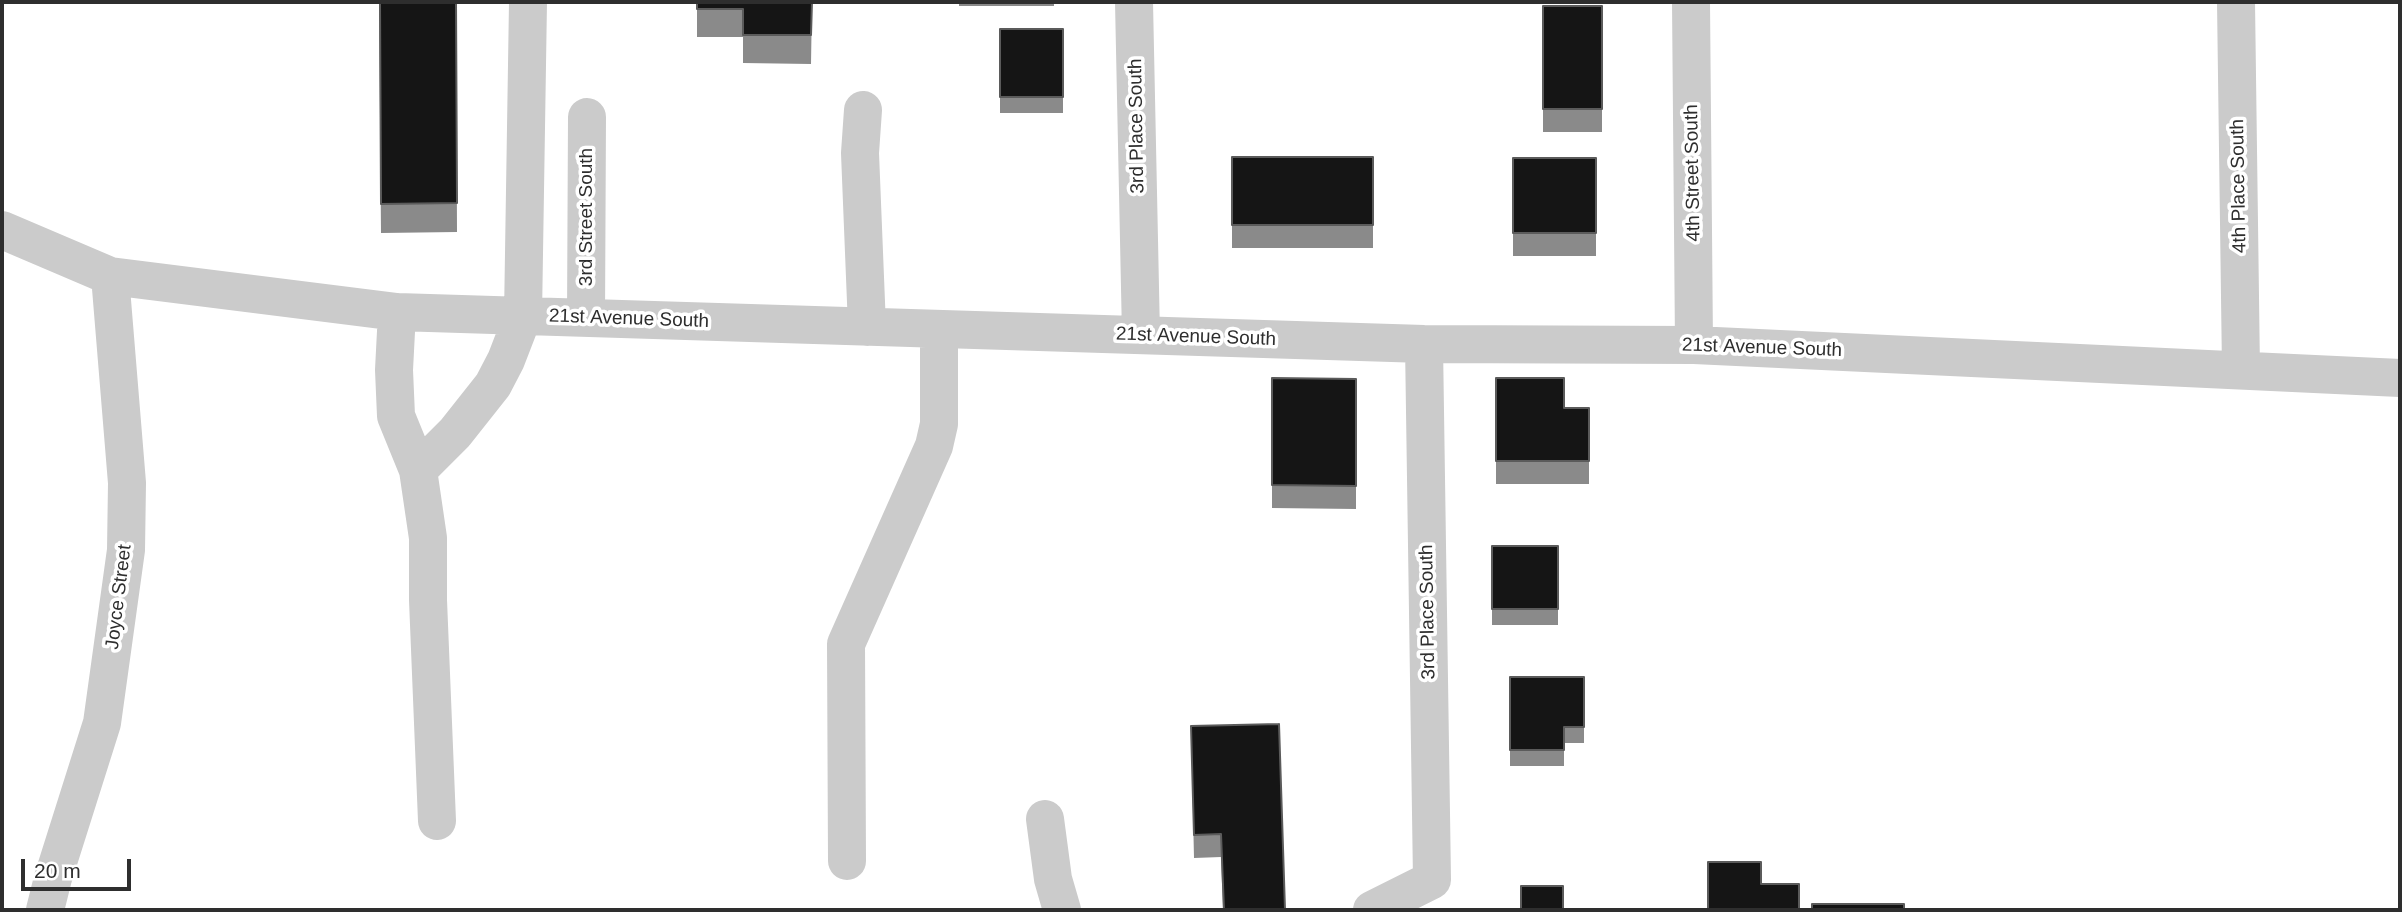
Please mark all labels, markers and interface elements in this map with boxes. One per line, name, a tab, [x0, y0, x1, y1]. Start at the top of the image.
street label: 3rd Place South	[1124, 58, 1150, 194]
street label: 4th Street South	[1680, 104, 1706, 242]
street label: 4th Place South	[2226, 119, 2252, 253]
street label: 3rd Street South	[576, 148, 598, 286]
street label: 21st Avenue South	[549, 305, 709, 333]
street label: 21st Avenue South	[1116, 323, 1276, 351]
street label: 21st Avenue South	[1682, 334, 1842, 362]
street label: Joyce Street	[101, 543, 137, 651]
street label: 3rd Place South	[1415, 544, 1441, 680]
scale bar	[24, 846, 135, 890]
text: 20 m	[34, 859, 81, 882]

